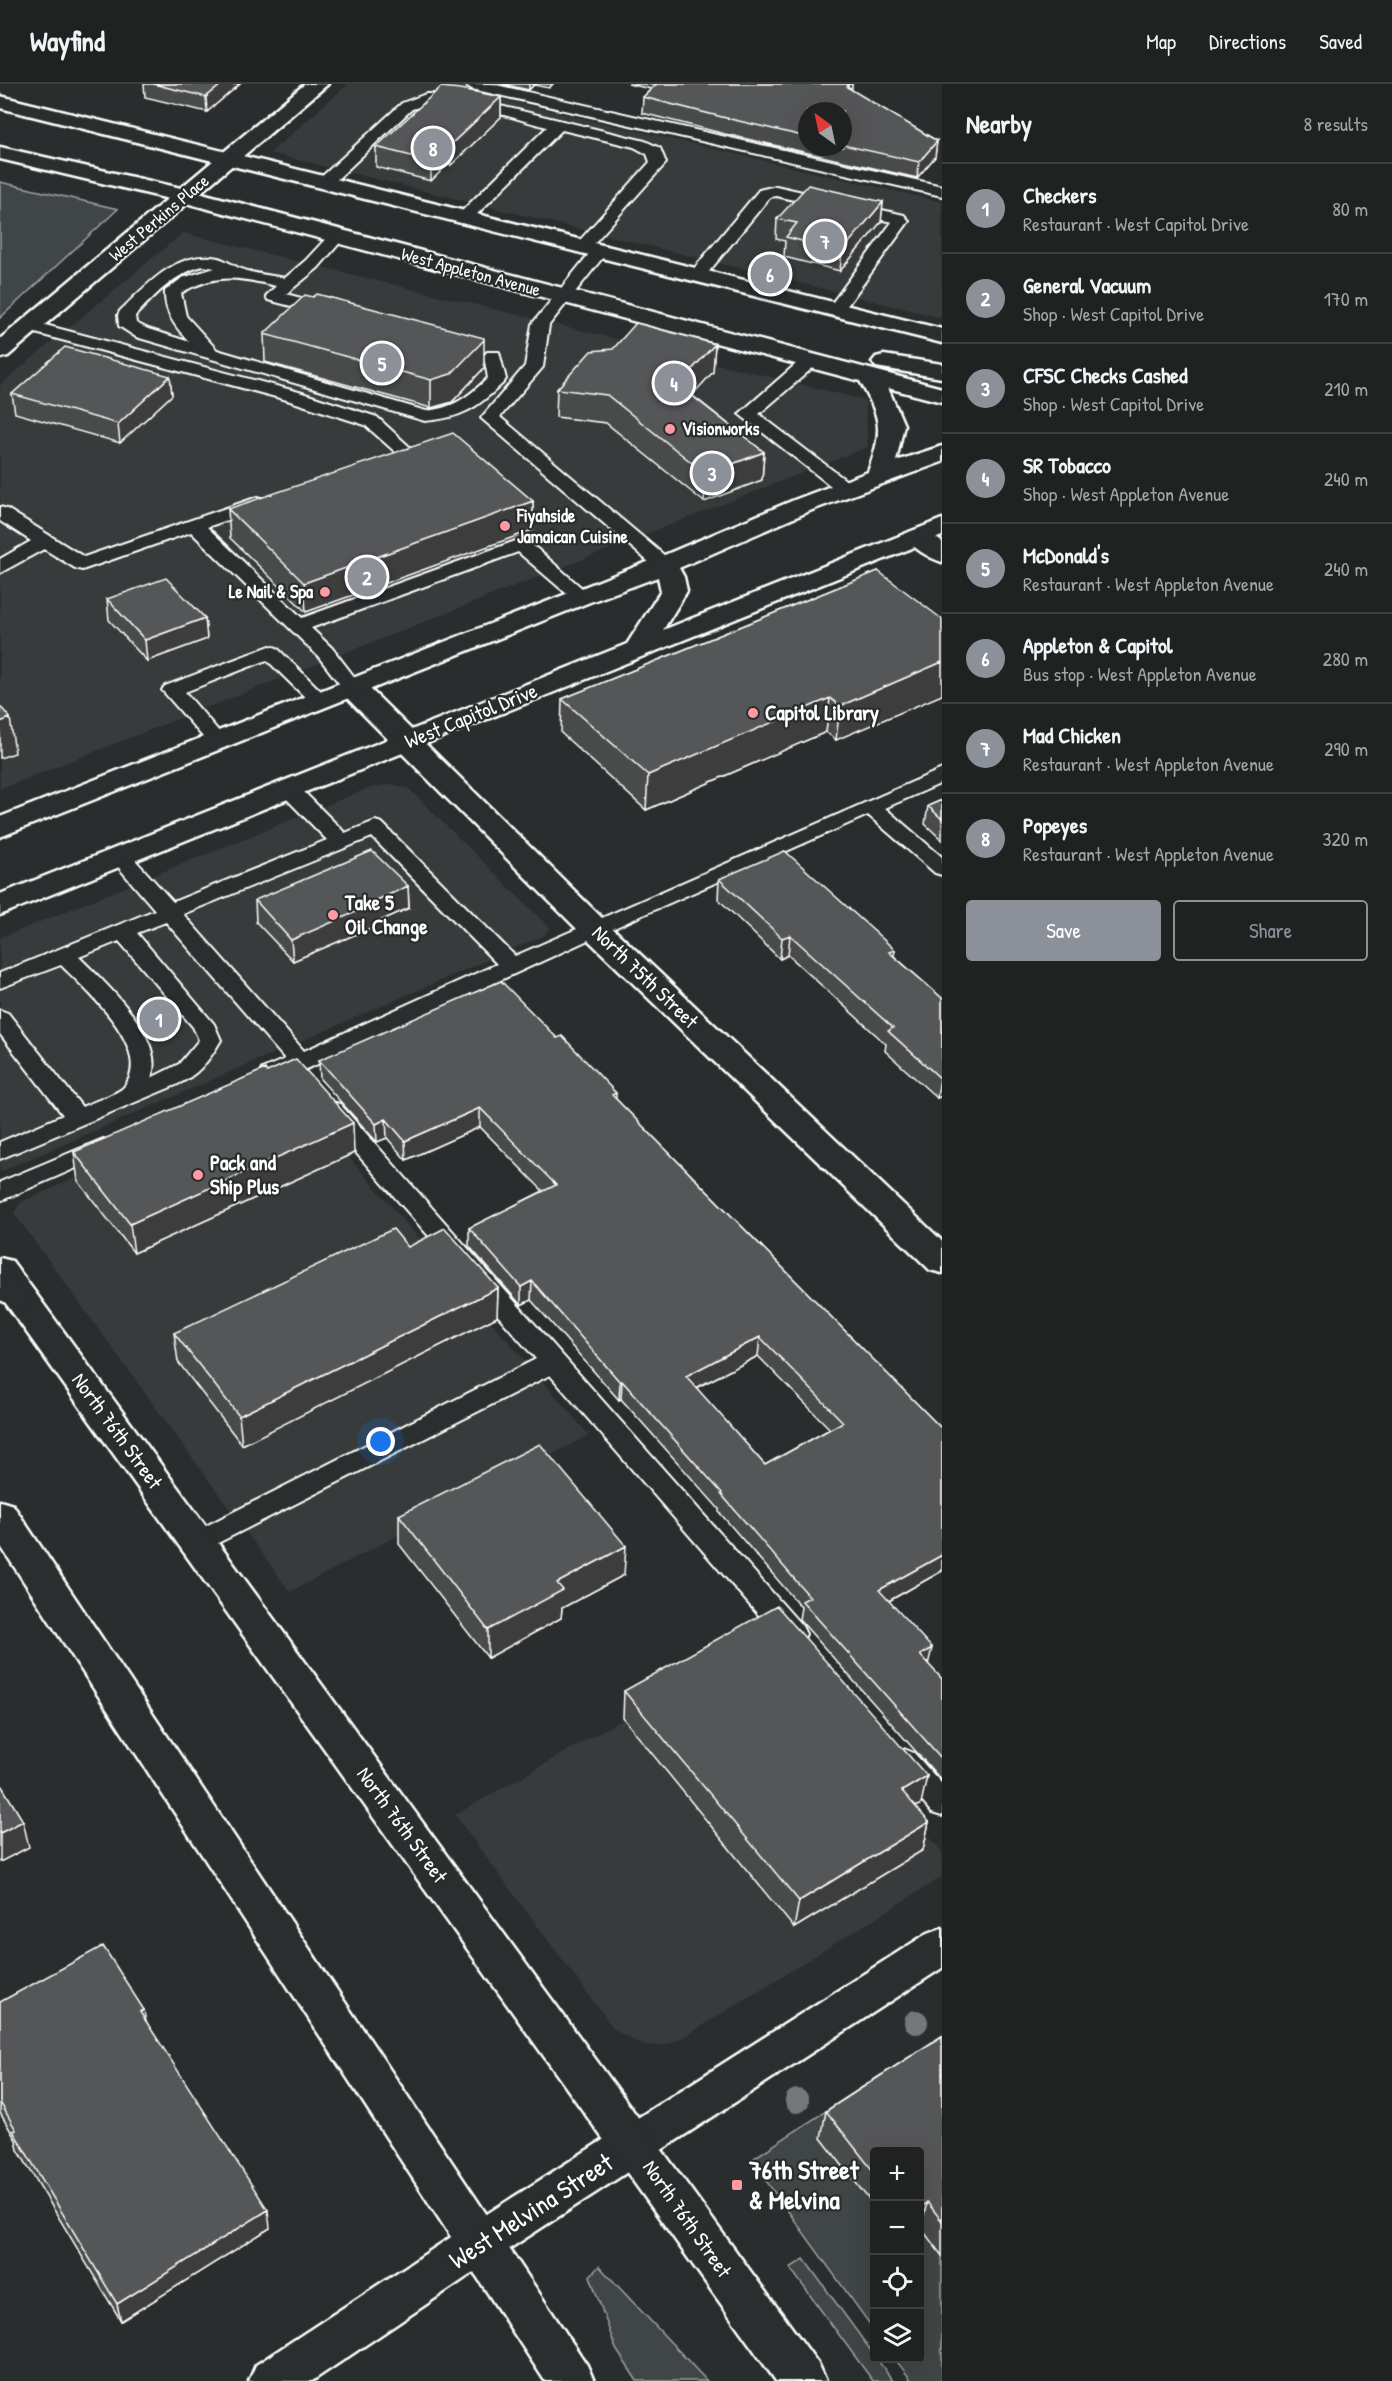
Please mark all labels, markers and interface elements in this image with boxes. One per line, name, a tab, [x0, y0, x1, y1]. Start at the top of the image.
text: Wayfind	[30, 22, 105, 60]
text: Map	[1146, 27, 1176, 56]
text: Directions	[1209, 27, 1286, 56]
text: Saved	[1319, 27, 1362, 56]
north arrow	[798, 102, 852, 156]
text: Nearby	[966, 106, 1032, 141]
text: 8 results	[1303, 110, 1368, 137]
pin: 8	[414, 126, 452, 170]
street label: West Perkins Place	[103, 168, 214, 267]
text: Checkers	[1023, 180, 1096, 210]
text: 1	[982, 195, 989, 222]
text: 80 m	[1332, 195, 1368, 222]
text: Restaurant · West Capitol Drive	[1023, 210, 1249, 237]
pin: 7	[806, 218, 844, 264]
street label: West Appleton Avenue	[399, 241, 543, 302]
pin: 6	[750, 252, 790, 297]
text: General Vacuum	[1023, 270, 1151, 300]
text: 2	[981, 285, 990, 312]
text: 170 m	[1324, 285, 1368, 312]
text: Shop · West Capitol Drive	[1023, 300, 1204, 327]
pin: 5	[362, 340, 401, 386]
pin: 4	[654, 360, 694, 406]
text: CFSC Checks Cashed	[1023, 360, 1188, 390]
text: 3	[981, 375, 990, 402]
text: 210 m	[1324, 375, 1368, 402]
text: Shop · West Capitol Drive	[1023, 390, 1204, 417]
place label: Visionworks	[682, 416, 759, 441]
marker: Visionworks	[663, 422, 677, 436]
pin: 3	[692, 450, 732, 496]
text: SR Tobacco	[1023, 450, 1111, 480]
text: 4	[982, 465, 989, 492]
text: 240 m	[1324, 465, 1368, 492]
text: Shop · West Appleton Avenue	[1023, 480, 1229, 507]
place label: Fiyahside Jamaican Cuisine	[516, 503, 629, 549]
marker: Fiyahside Jamaican Cuisine	[498, 519, 512, 533]
text: McDonald's	[1023, 540, 1109, 570]
pin: 2	[348, 554, 386, 600]
text: 5	[981, 555, 990, 582]
text: 240 m	[1324, 555, 1368, 582]
text: Restaurant · West Appleton Avenue	[1023, 570, 1274, 597]
place label: Le Nail & Spa	[229, 579, 314, 605]
marker: Le Nail & Spa	[318, 585, 332, 599]
text: Appleton & Capitol	[1023, 630, 1173, 660]
text: 6	[982, 645, 989, 672]
text: 280 m	[1323, 645, 1368, 672]
text: Bus stop · West Appleton Avenue	[1023, 660, 1257, 687]
street label: West Capitol Drive	[400, 676, 541, 755]
place label: Capitol Library	[765, 698, 879, 728]
marker: Capitol Library	[746, 706, 760, 720]
text: Mad Chicken	[1023, 720, 1121, 750]
text: 7	[981, 735, 990, 762]
text: 290 m	[1324, 735, 1368, 762]
text: Restaurant · West Appleton Avenue	[1023, 750, 1274, 777]
text: Popeyes	[1023, 810, 1087, 840]
text: 8	[981, 825, 990, 852]
text: 320 m	[1323, 825, 1368, 852]
text: Restaurant · West Appleton Avenue	[1023, 840, 1274, 867]
place label: Take 5 Oil Change	[344, 888, 428, 942]
button: Save	[966, 900, 1161, 961]
button: Share	[1173, 900, 1368, 961]
marker: Take 5 Oil Change	[326, 908, 340, 922]
street label: North 75th Street	[586, 918, 705, 1035]
pin: 1	[140, 996, 178, 1042]
place label: Pack and Ship Plus	[210, 1148, 279, 1202]
marker: Pack and Ship Plus	[191, 1168, 205, 1182]
street label: North 76th Street	[65, 1367, 170, 1495]
your location	[366, 1427, 395, 1456]
street label: North 76th Street	[350, 1761, 455, 1889]
street label: West Melvina Street	[442, 2144, 620, 2277]
map controls	[870, 2147, 924, 2363]
button: +	[870, 2147, 924, 2201]
place label: 76th Street & Melvina	[748, 2152, 860, 2217]
street label: North 76th Street	[636, 2154, 739, 2284]
marker: 76th Street & Melvina	[730, 2178, 744, 2192]
button: −	[870, 2201, 924, 2255]
button: locate	[870, 2255, 924, 2309]
button: layers	[870, 2309, 924, 2363]

